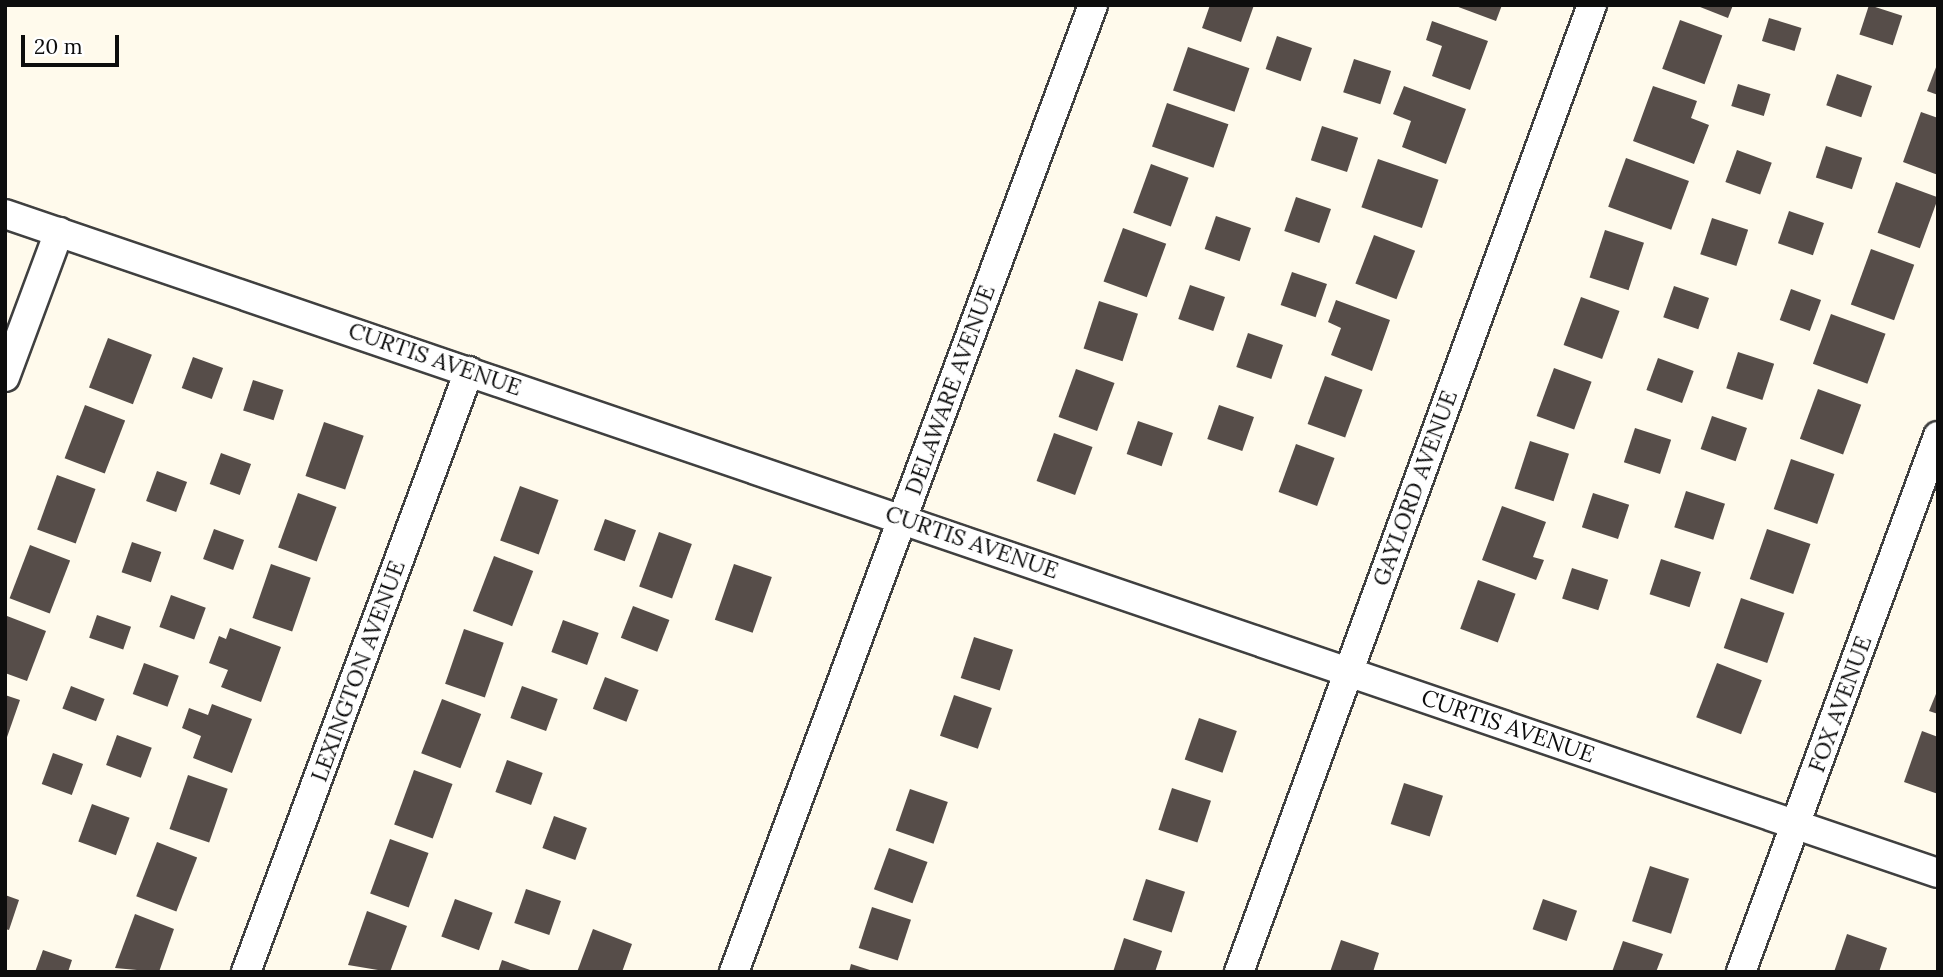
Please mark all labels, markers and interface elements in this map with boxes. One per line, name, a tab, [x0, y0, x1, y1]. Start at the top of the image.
scale bar	[24, 21, 122, 65]
text: 20 m	[34, 33, 83, 60]
street label: DELAWARE AVENUE	[899, 281, 1001, 499]
street label: CURTIS AVENUE	[345, 316, 525, 402]
street label: GAYLORD AVENUE	[1367, 386, 1463, 590]
street label: CURTIS AVENUE	[882, 499, 1062, 585]
street label: LEXINGTON AVENUE	[305, 557, 411, 785]
street label: FOX AVENUE	[1803, 632, 1877, 776]
street label: CURTIS AVENUE	[1418, 683, 1598, 769]

